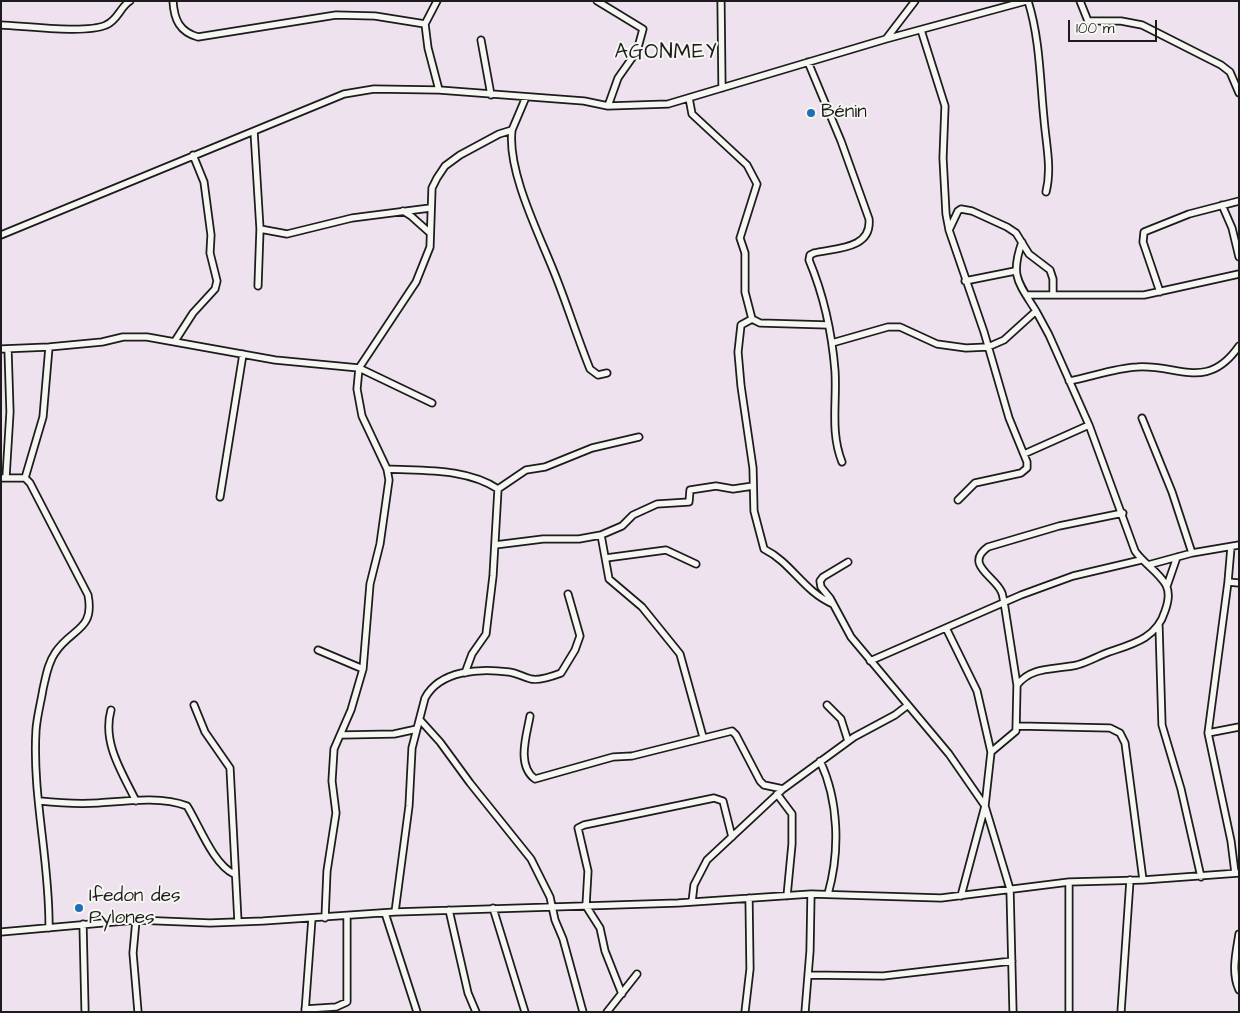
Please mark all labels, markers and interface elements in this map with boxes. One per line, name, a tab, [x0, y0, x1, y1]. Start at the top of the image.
scale bar	[1070, 10, 1159, 42]
text: 100 m	[1076, 18, 1115, 39]
district label: AGONMEY	[614, 41, 718, 67]
place label: Bénin	[821, 102, 867, 124]
marker: Bénin	[805, 107, 817, 119]
place label: Ifedon des Pylones	[89, 886, 181, 930]
marker: Ifedon des Pylones	[73, 902, 85, 914]

